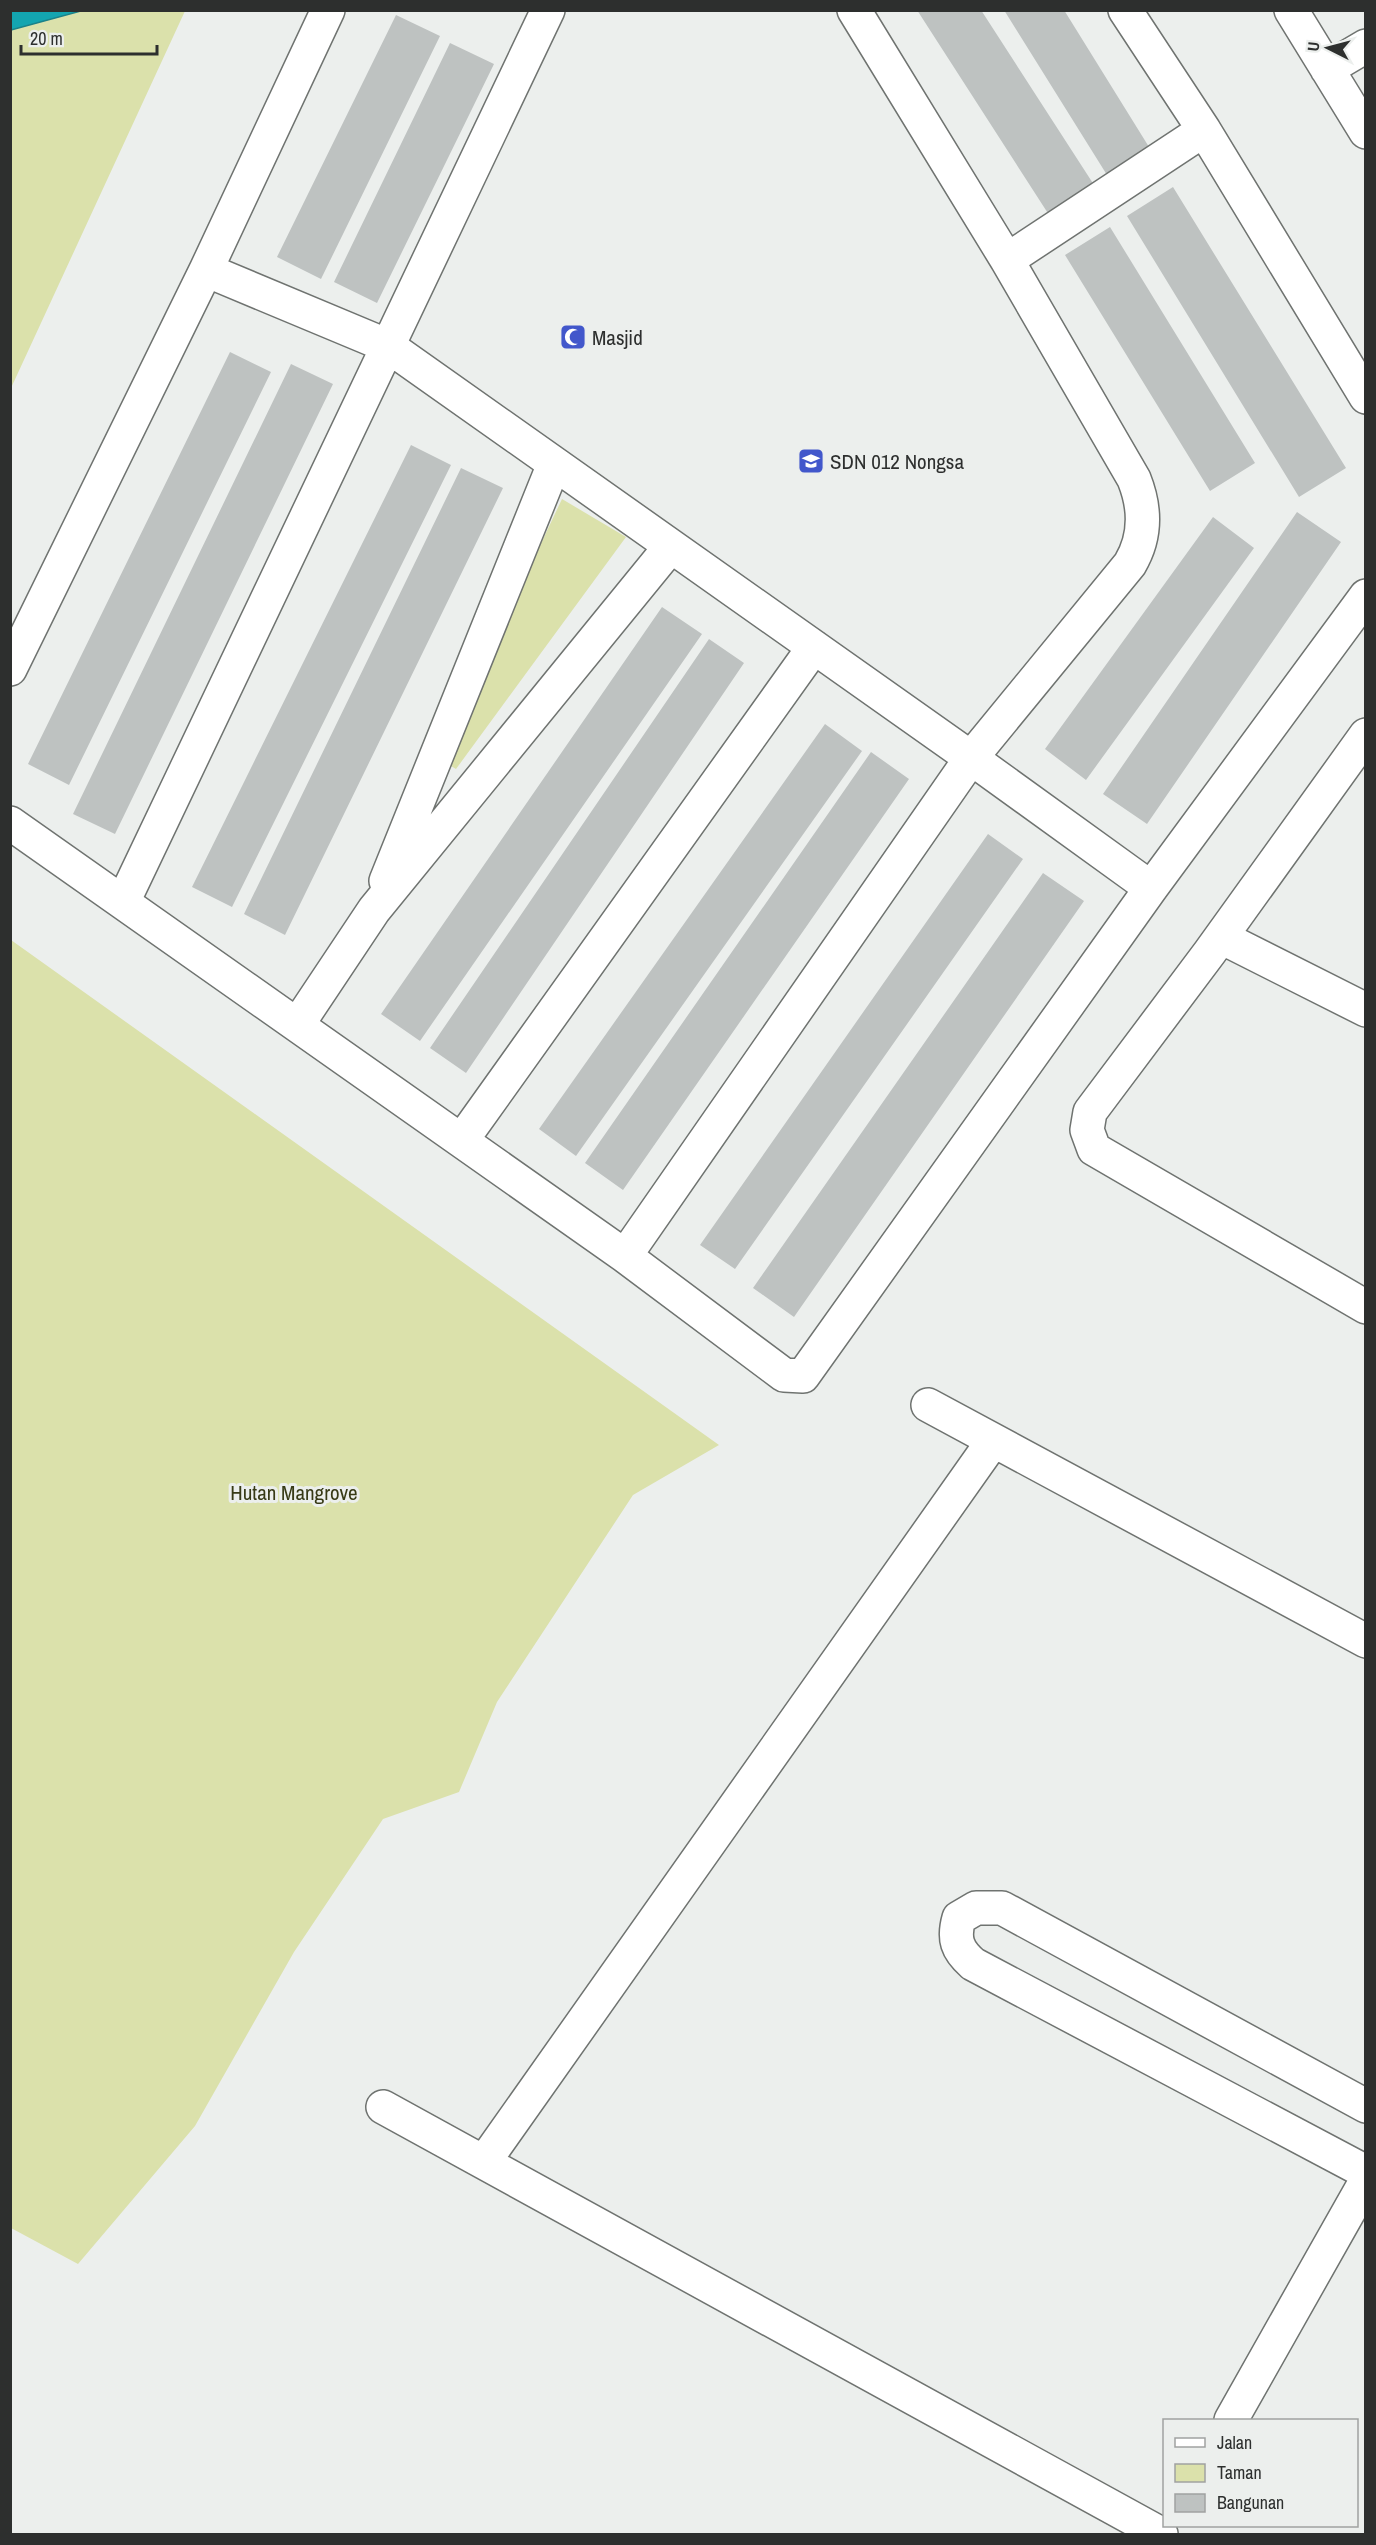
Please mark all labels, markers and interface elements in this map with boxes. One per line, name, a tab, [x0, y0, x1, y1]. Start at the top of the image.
scale bar	[21, 18, 158, 56]
north arrow	[1298, 18, 1358, 78]
text: 20 m	[30, 26, 63, 51]
text: U	[1302, 41, 1325, 52]
mosque icon: Masjid	[558, 322, 588, 352]
place label: Masjid	[592, 323, 643, 352]
school or university icon: SDN 012 Nongsa	[796, 446, 826, 476]
place label: SDN 012 Nongsa	[830, 447, 964, 476]
park label: Hutan Mangrove	[230, 1478, 358, 1507]
legend	[1163, 2419, 1358, 2527]
text: Jalan	[1217, 2430, 1252, 2455]
text: Taman	[1217, 2460, 1262, 2485]
text: Bangunan	[1217, 2490, 1284, 2515]

